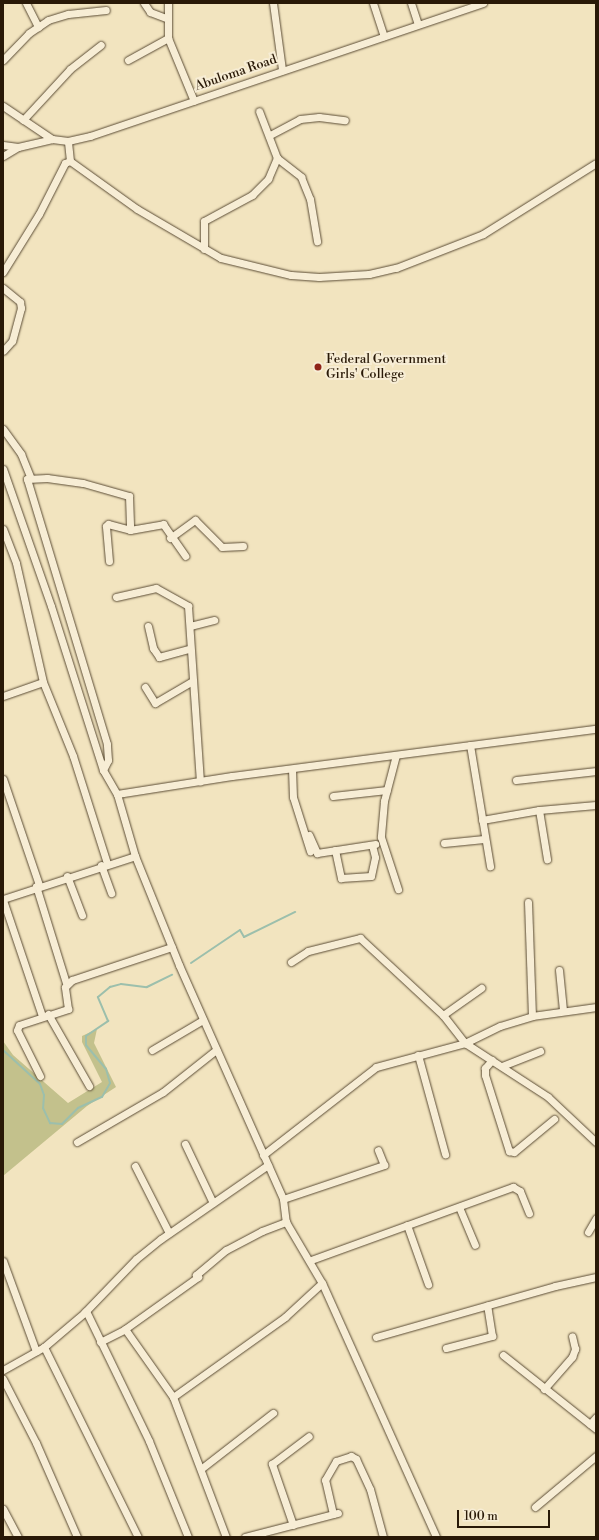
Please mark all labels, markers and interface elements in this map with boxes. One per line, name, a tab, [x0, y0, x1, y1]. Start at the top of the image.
street label: Abuloma Road	[193, 52, 279, 94]
place label: Federal Government Girls' College	[326, 352, 446, 383]
marker: Federal Government Girls' College	[313, 362, 323, 372]
scale bar	[459, 1502, 552, 1528]
text: 100 m	[464, 1509, 498, 1524]

